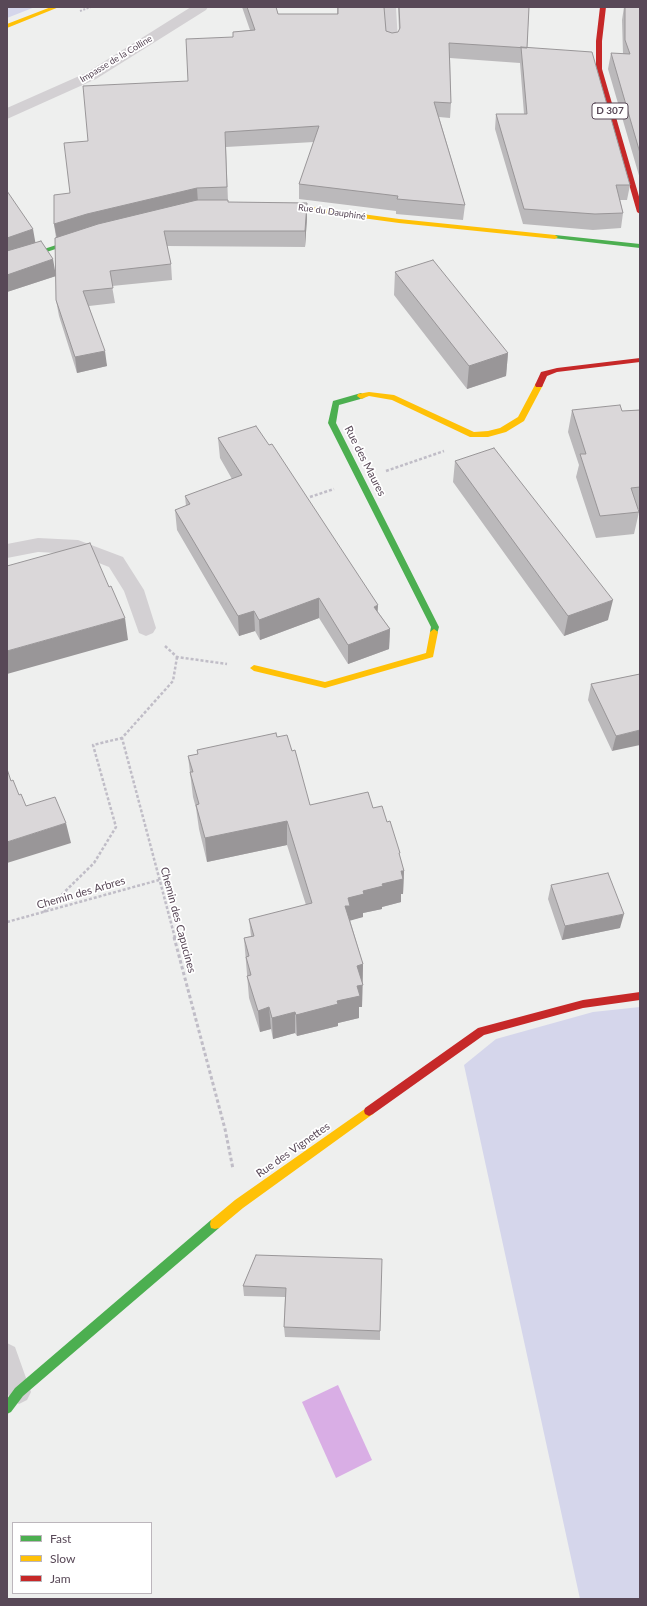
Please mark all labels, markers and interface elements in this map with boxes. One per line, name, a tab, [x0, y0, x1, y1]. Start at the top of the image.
street label: Impasse de la Colline	[78, 33, 154, 85]
road number: D 307	[592, 103, 628, 119]
street label: Rue du Dauphiné	[298, 202, 366, 222]
street label: Rue des Maures	[342, 424, 388, 498]
street label: Chemin des Capucines	[157, 866, 199, 974]
street label: Chemin des Arbres	[35, 874, 127, 912]
street label: Rue des Vignettes	[254, 1120, 332, 1180]
legend	[12, 1522, 152, 1594]
text: Fast	[50, 1531, 71, 1546]
text: Slow	[50, 1551, 75, 1566]
text: Jam	[50, 1571, 71, 1586]

